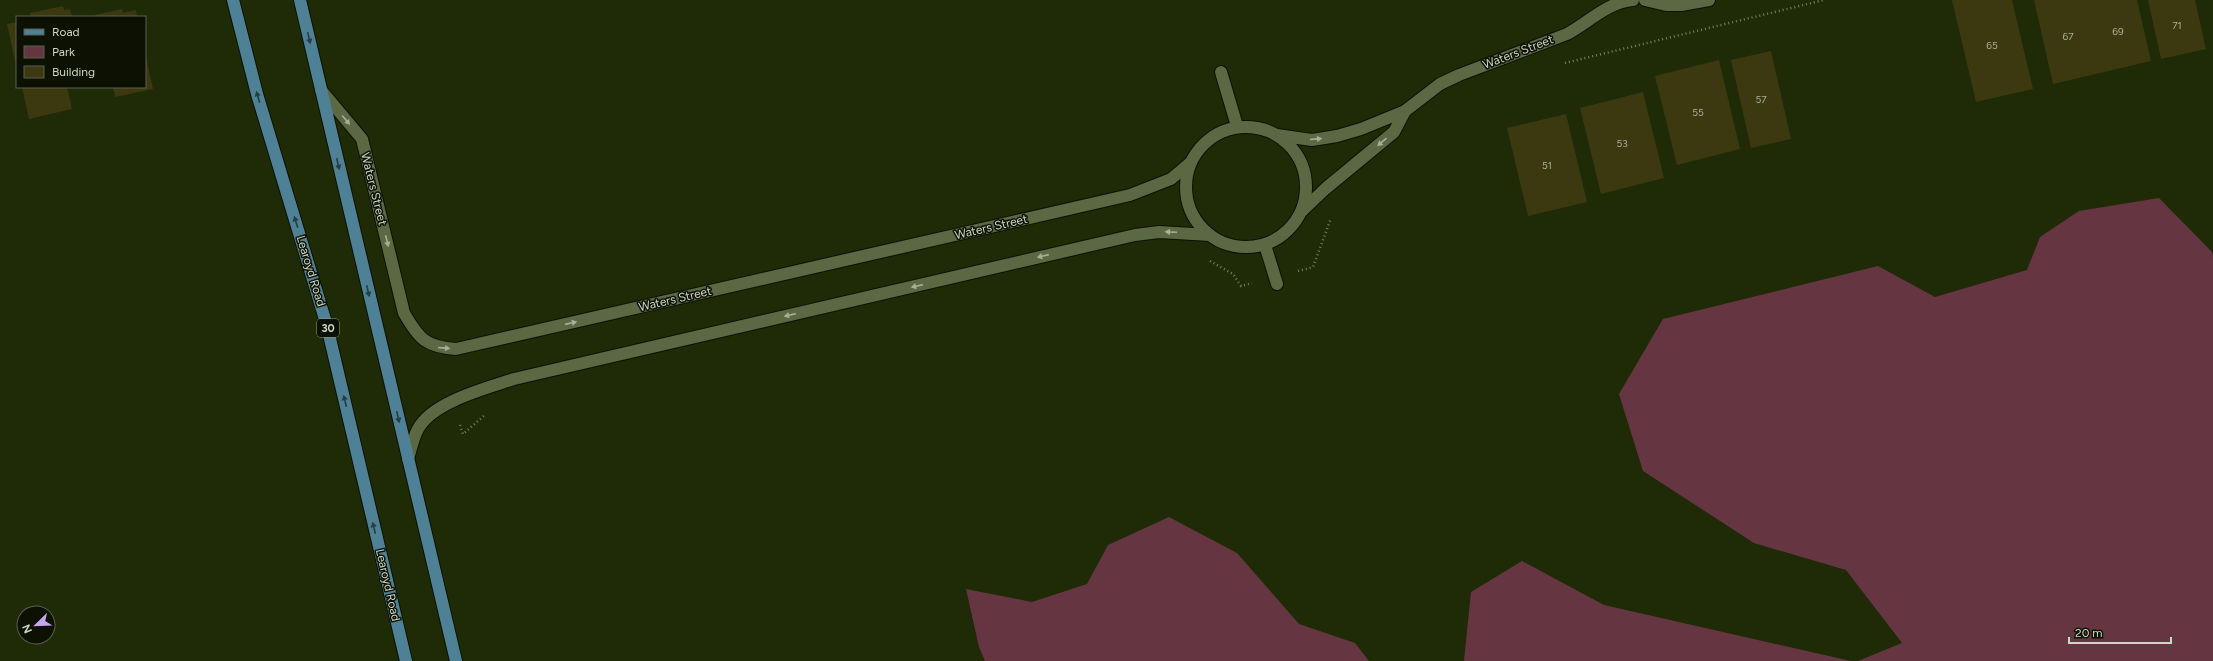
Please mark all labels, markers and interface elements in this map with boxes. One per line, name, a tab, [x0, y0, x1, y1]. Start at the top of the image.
legend	[16, 16, 146, 88]
house number: 71	[2172, 19, 2182, 32]
text: Road	[52, 25, 80, 39]
house number: 69	[2112, 25, 2124, 38]
house number: 67	[2062, 30, 2074, 43]
one-way arrow	[306, 32, 312, 44]
street label: Waters Street	[1481, 32, 1556, 72]
house number: 65	[1986, 39, 1998, 52]
text: Park	[52, 45, 75, 59]
text: Building	[52, 65, 95, 79]
one-way arrow	[255, 91, 261, 103]
house number: 57	[1755, 93, 1767, 106]
house number: 55	[1692, 106, 1704, 119]
one-way arrow	[341, 114, 350, 125]
one-way arrow	[1310, 135, 1322, 142]
one-way arrow	[1377, 137, 1387, 147]
house number: 53	[1616, 137, 1628, 150]
street label: Waters Street	[358, 151, 390, 227]
one-way arrow	[336, 158, 342, 171]
house number: 51	[1542, 159, 1552, 172]
street label: Waters Street	[953, 212, 1029, 242]
one-way arrow	[293, 215, 299, 227]
one-way arrow	[1165, 229, 1177, 236]
street label: Learoyd Road	[294, 234, 328, 308]
one-way arrow	[384, 235, 390, 247]
one-way arrow	[1037, 254, 1049, 260]
one-way arrow	[910, 283, 923, 289]
street label: Waters Street	[637, 284, 713, 314]
one-way arrow	[366, 285, 372, 297]
one-way arrow	[784, 312, 796, 318]
road number: 30	[317, 319, 339, 337]
one-way arrow	[565, 319, 577, 325]
one-way arrow	[438, 345, 450, 352]
one-way arrow	[341, 395, 347, 407]
one-way arrow	[396, 411, 402, 424]
one-way arrow	[371, 521, 377, 534]
street label: Learoyd Road	[373, 548, 403, 622]
north arrow	[16, 605, 56, 645]
scale bar	[2069, 619, 2171, 645]
text: N	[20, 622, 35, 635]
text: 20 m	[2075, 626, 2103, 640]

